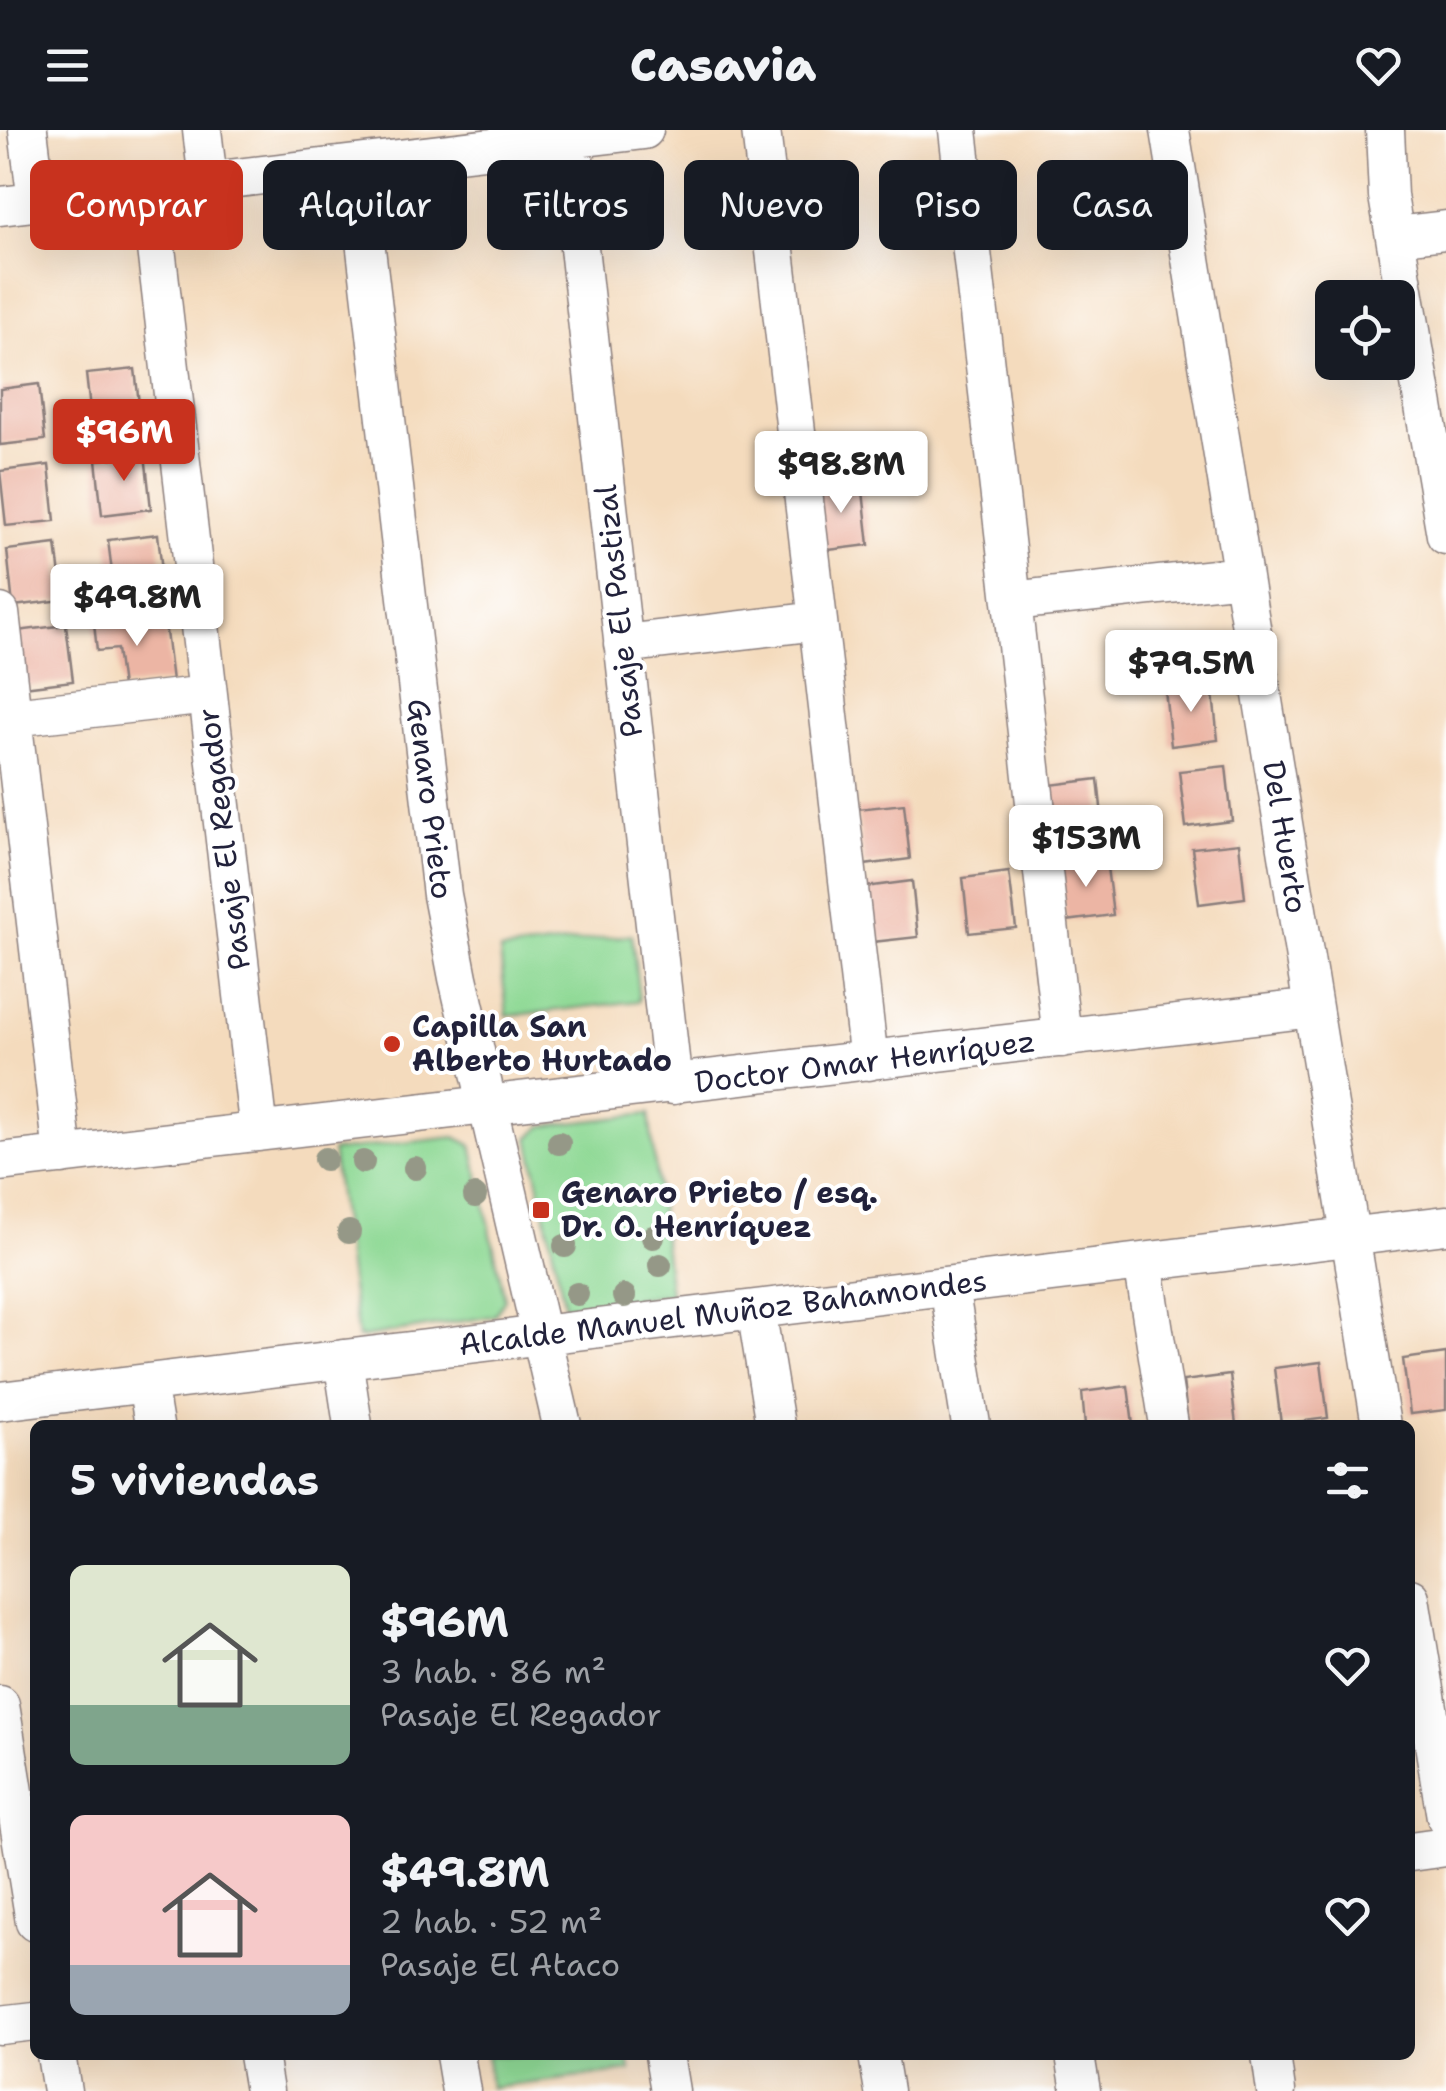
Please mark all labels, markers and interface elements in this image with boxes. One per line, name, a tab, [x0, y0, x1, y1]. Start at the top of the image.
text: Casavia	[630, 35, 816, 95]
icon: menu	[40, 38, 95, 93]
icon: heart	[1351, 38, 1406, 93]
chip: Comprar	[30, 160, 243, 250]
chip: Alquilar	[263, 160, 467, 250]
chip: Filtros	[487, 160, 664, 250]
chip: Nuevo	[684, 160, 859, 250]
chip: Piso	[879, 160, 1017, 250]
chip: Casa	[1037, 160, 1188, 250]
map controls	[1315, 280, 1415, 380]
button: locate	[1315, 280, 1415, 380]
pin: $96M	[65, 399, 183, 484]
text: $96M	[75, 410, 173, 453]
pin: $98.8M	[760, 431, 922, 516]
text: $98.8M	[777, 442, 905, 485]
street label: Pasaje El Pastizal	[585, 483, 652, 739]
pin: $49.8M	[56, 564, 218, 649]
text: $49.8M	[72, 575, 202, 618]
pin: $79.5M	[1110, 630, 1272, 715]
text: $79.5M	[1127, 641, 1255, 684]
street label: Genaro Prieto	[398, 696, 463, 902]
street label: Pasaje El Regador	[187, 706, 260, 973]
street label: Del Huerto	[1253, 758, 1318, 916]
pin: $153M	[1016, 805, 1156, 890]
text: $153M	[1031, 816, 1141, 859]
place label: Capilla San Alberto Hurtado	[412, 1006, 672, 1081]
street label: Doctor Omar Henríquez	[692, 1020, 1038, 1103]
marker: Capilla San Alberto Hurtado	[381, 1033, 403, 1055]
place label: Genaro Prieto / esq. Dr. O. Henríquez	[561, 1172, 878, 1247]
marker: Genaro Prieto / esq. Dr. O. Henríquez	[530, 1199, 552, 1221]
street label: Alcalde Manuel Muñoz Bahamondes	[457, 1260, 989, 1365]
text: 5 viviendas	[70, 1452, 319, 1508]
icon: filters	[1320, 1453, 1375, 1508]
text: $96M	[380, 1594, 509, 1650]
icon: home	[150, 1605, 270, 1725]
icon: heart	[1320, 1638, 1375, 1693]
text: 3 hab. · 86 m²	[380, 1650, 606, 1693]
text: Pasaje El Regador	[380, 1693, 662, 1736]
text: $49.8M	[380, 1844, 550, 1900]
icon: home	[150, 1855, 270, 1975]
icon: heart	[1320, 1888, 1375, 1943]
text: 2 hab. · 52 m²	[380, 1900, 602, 1943]
text: Pasaje El Ataco	[380, 1943, 620, 1986]

